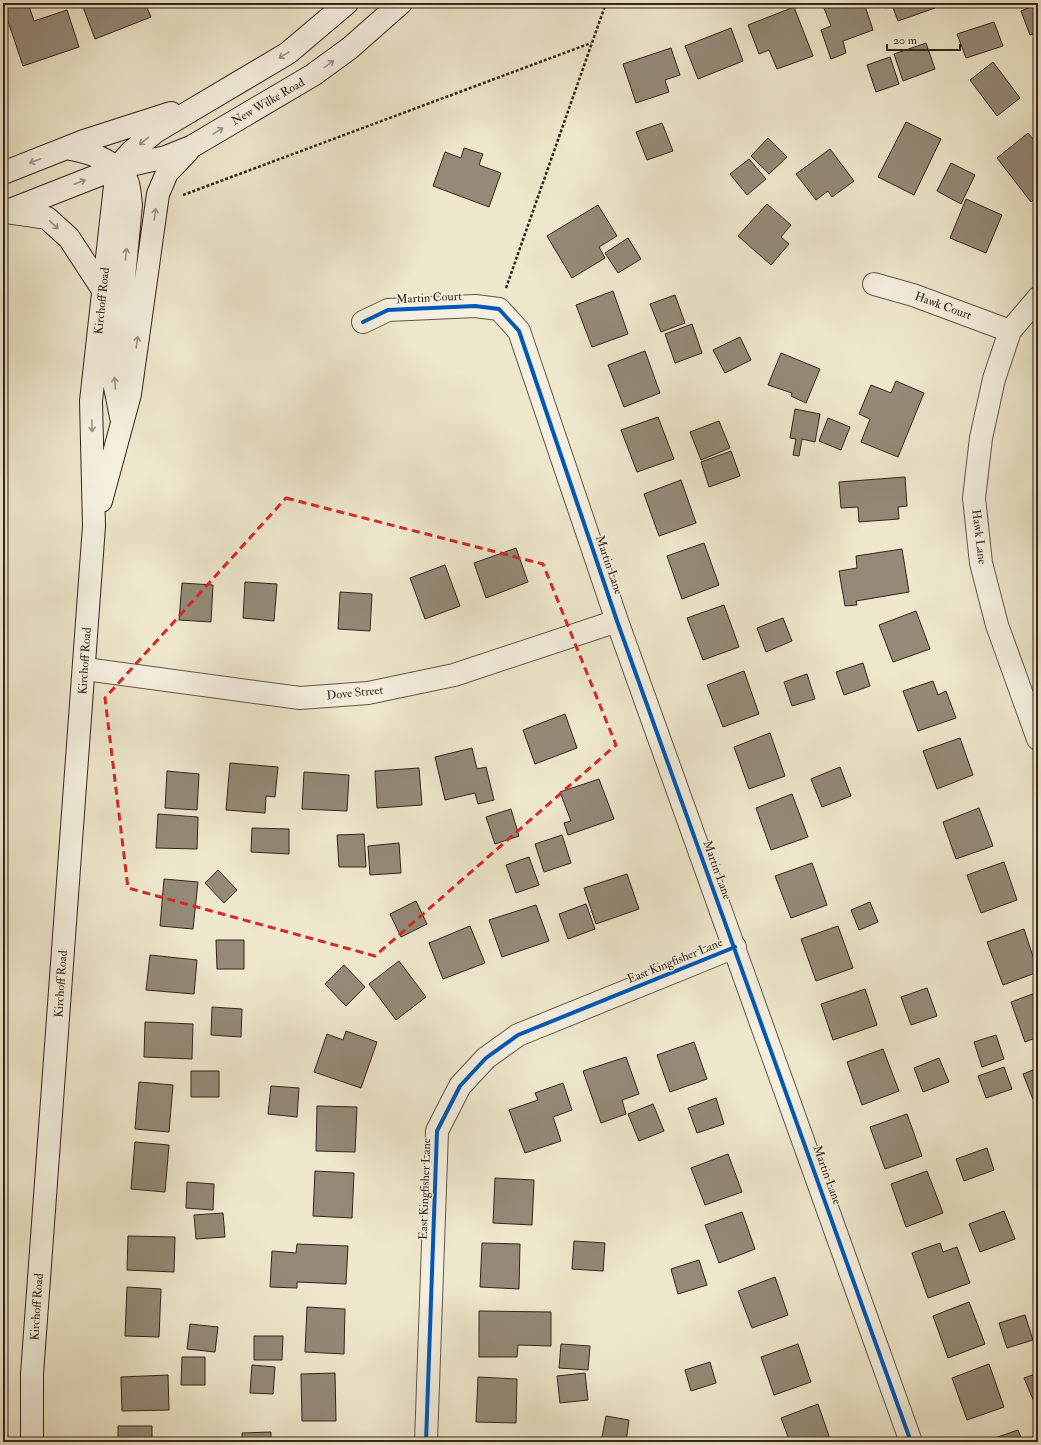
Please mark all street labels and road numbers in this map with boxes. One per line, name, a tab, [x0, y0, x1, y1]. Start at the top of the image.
street label: New Wilke Road	[229, 75, 307, 129]
street label: Kirchoff Road	[91, 267, 113, 335]
street label: Martin Court	[396, 289, 462, 307]
street label: Hawk Court	[913, 289, 974, 323]
street label: Hawk Lane	[968, 509, 990, 565]
street label: Martin Lane	[592, 533, 626, 597]
street label: Kirchoff Road	[75, 627, 95, 695]
street label: Dove Street	[326, 683, 384, 703]
street label: Martin Lane	[699, 839, 735, 901]
street label: East Kingfisher Lane	[625, 935, 725, 987]
street label: Kirchoff Road	[51, 950, 71, 1018]
street label: East Kingfisher Lane	[416, 1138, 434, 1240]
street label: Martin Lane	[809, 1144, 845, 1206]
street label: Kirchoff Road	[27, 1273, 47, 1341]

